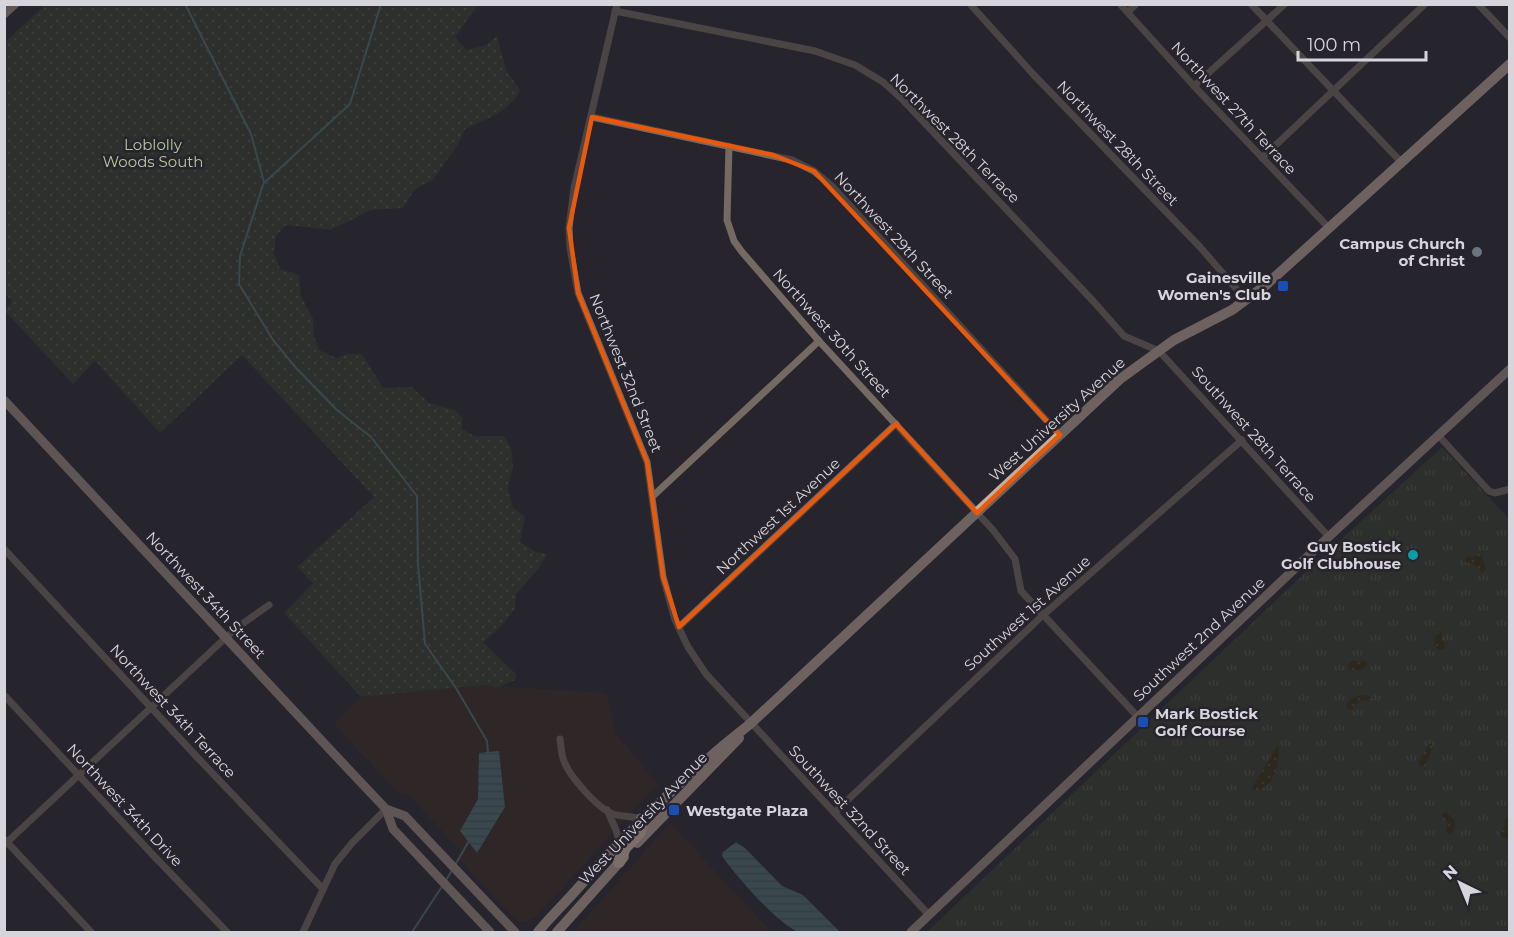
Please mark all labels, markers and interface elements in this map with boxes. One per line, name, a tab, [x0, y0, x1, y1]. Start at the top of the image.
scale bar	[1298, 24, 1426, 62]
text: 100 m	[1307, 34, 1361, 56]
street label: Northwest 27th Terrace	[1167, 38, 1301, 178]
street label: Northwest 28th Terrace	[886, 69, 1024, 207]
street label: Northwest 28th Street	[1053, 76, 1183, 210]
park label: Loblolly Woods South	[102, 135, 204, 171]
street label: Northwest 29th Street	[830, 168, 958, 302]
place label: Campus Church of Christ	[1339, 234, 1465, 270]
marker: Campus Church of Christ	[1470, 245, 1484, 259]
street label: Northwest 30th Street	[769, 264, 895, 402]
place label: Gainesville Women's Club	[1157, 268, 1271, 304]
marker: Gainesville Women's Club	[1276, 279, 1290, 293]
street label: Northwest 32nd Street	[585, 291, 667, 455]
street label: West University Avenue	[985, 353, 1129, 485]
street label: Southwest 28th Terrace	[1188, 362, 1320, 506]
street label: Northwest 1st Avenue	[712, 454, 844, 578]
street label: Northwest 34th Street	[142, 527, 270, 663]
place label: Guy Bostick Golf Clubhouse	[1281, 537, 1401, 573]
marker: Guy Bostick Golf Clubhouse	[1406, 548, 1420, 562]
street label: Southwest 1st Avenue	[960, 551, 1094, 675]
street label: Southwest 2nd Avenue	[1129, 573, 1269, 705]
street label: Northwest 34th Terrace	[106, 640, 240, 782]
place label: Mark Bostick Golf Course	[1155, 704, 1258, 740]
marker: Mark Bostick Golf Course	[1136, 715, 1150, 729]
street label: Northwest 34th Drive	[63, 740, 187, 870]
street label: Southwest 32nd Street	[785, 741, 915, 879]
street label: West University Avenue	[575, 748, 711, 888]
place label: Westgate Plaza	[686, 801, 808, 820]
marker: Westgate Plaza	[667, 803, 681, 817]
north arrow	[1430, 853, 1490, 913]
text: N	[1439, 861, 1461, 884]

